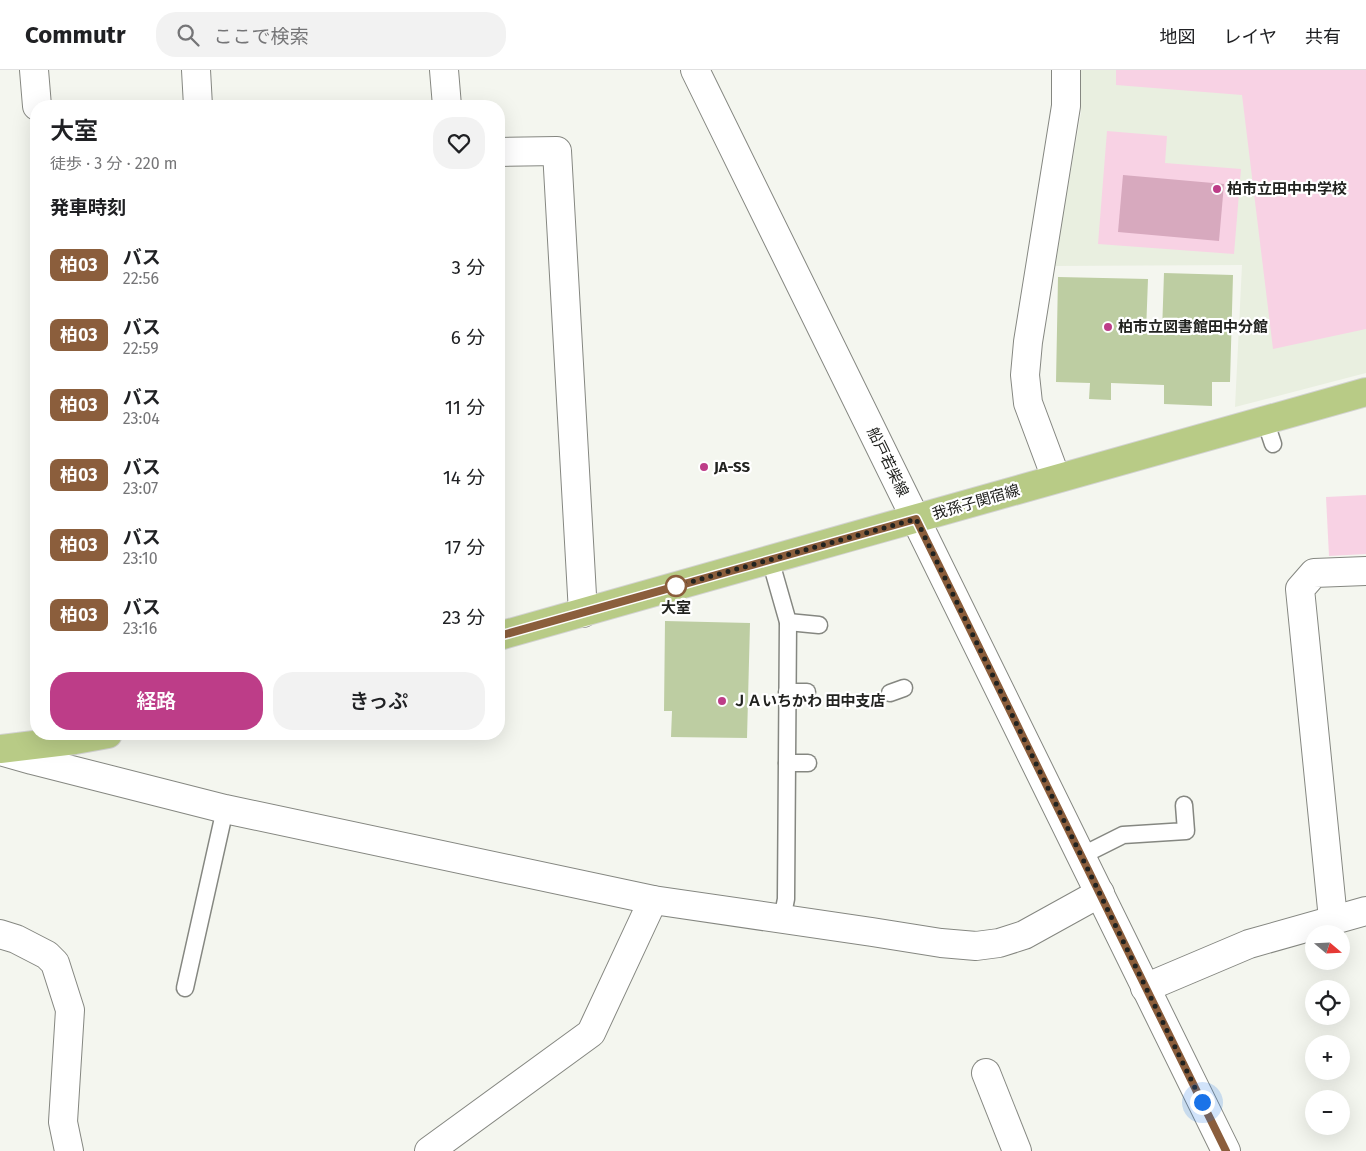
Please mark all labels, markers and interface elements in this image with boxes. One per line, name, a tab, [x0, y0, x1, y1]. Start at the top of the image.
search box	[156, 12, 506, 57]
text: Commutr	[25, 21, 126, 49]
icon: search	[174, 21, 202, 49]
text: ここで検索	[214, 25, 309, 48]
text: 地図	[1160, 26, 1196, 48]
text: レイヤ	[1224, 26, 1277, 48]
text: 共有	[1305, 26, 1341, 48]
text: 大室	[50, 117, 98, 145]
button: heart	[433, 117, 485, 169]
text: 徒歩 · 3 分 · 220 m	[50, 154, 178, 173]
place label: 柏市立田中中学校	[1227, 180, 1347, 198]
marker: 柏市立田中中学校	[1211, 183, 1223, 195]
text: 発車時刻	[50, 196, 126, 219]
text: バス	[123, 246, 161, 269]
text: 柏03	[60, 254, 98, 276]
text: 3 分	[451, 256, 485, 279]
text: 22:56	[123, 269, 159, 288]
text: バス	[123, 316, 161, 339]
place label: 柏市立図書館田中分館	[1118, 318, 1268, 336]
marker: 柏市立図書館田中分館	[1102, 321, 1114, 333]
text: 柏03	[60, 324, 98, 346]
text: 6 分	[451, 326, 485, 349]
text: 22:59	[123, 339, 159, 358]
text: バス	[123, 386, 161, 409]
text: 柏03	[60, 394, 98, 416]
text: 11 分	[445, 396, 485, 419]
text: 23:04	[123, 409, 160, 428]
street label: 船戸若柴線	[863, 424, 913, 500]
text: バス	[123, 456, 161, 479]
place label: JA-SS	[713, 458, 750, 476]
marker: JA-SS	[698, 461, 710, 473]
text: 柏03	[60, 464, 98, 486]
text: 14 分	[443, 466, 485, 489]
text: 23:07	[123, 479, 158, 498]
street label: 我孫子関宿線	[930, 481, 1022, 523]
text: バス	[123, 526, 161, 549]
text: 柏03	[60, 534, 98, 556]
text: 17 分	[444, 536, 485, 559]
text: 23:10	[123, 549, 158, 568]
marker: 大室	[665, 575, 687, 597]
text: バス	[123, 596, 161, 619]
place label: 大室	[661, 599, 691, 617]
text: 柏03	[60, 604, 98, 626]
text: 23 分	[442, 606, 485, 629]
text: 23:16	[123, 619, 157, 638]
button: 経路	[50, 672, 263, 730]
button: きっぷ	[273, 672, 485, 730]
place label: ＪＡいちかわ 田中支店	[732, 692, 886, 710]
marker: ＪＡいちかわ 田中支店	[716, 695, 728, 707]
north arrow	[1305, 925, 1350, 970]
map controls	[1305, 925, 1350, 1135]
button: locate	[1305, 980, 1350, 1025]
button: +	[1305, 1035, 1350, 1080]
your location	[1190, 1090, 1215, 1115]
button: −	[1305, 1090, 1350, 1135]

